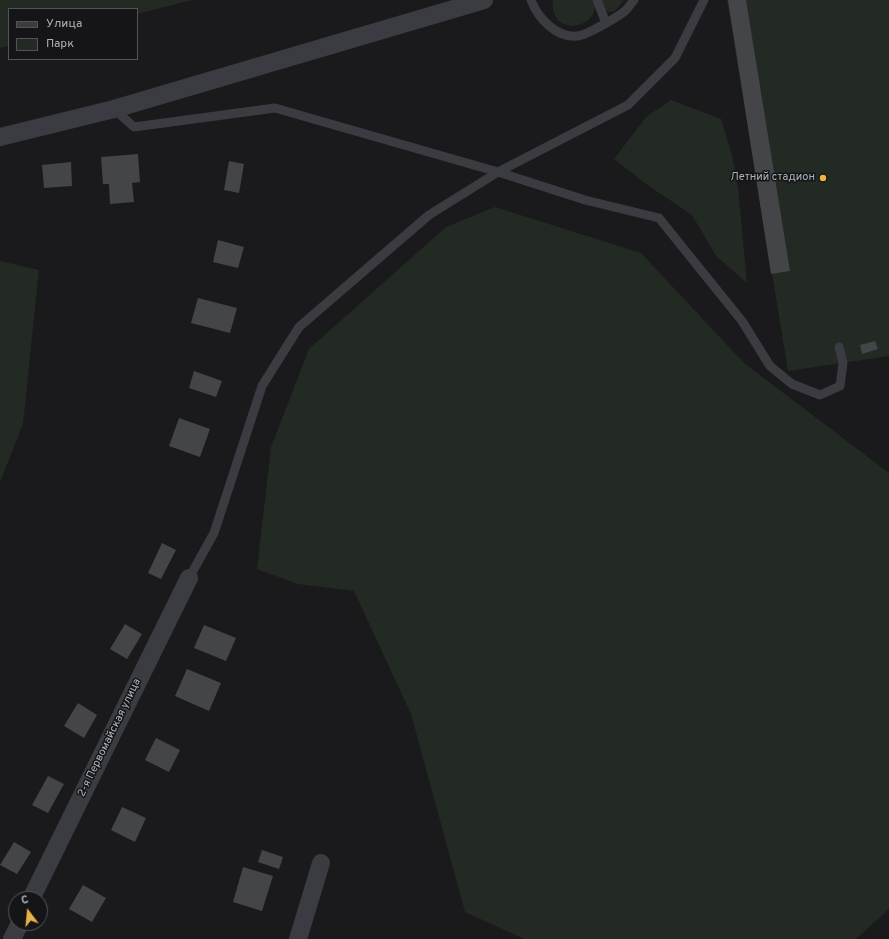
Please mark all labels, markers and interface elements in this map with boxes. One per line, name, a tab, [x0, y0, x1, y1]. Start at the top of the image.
legend	[8, 8, 138, 60]
text: Улица	[46, 16, 82, 32]
text: Парк	[46, 36, 74, 52]
place label: Летний стадион	[730, 171, 815, 185]
marker: Летний стадион	[818, 173, 828, 183]
street label: 2-я Первомайская улица	[76, 677, 144, 799]
north arrow	[8, 891, 48, 931]
text: С	[20, 893, 30, 908]

